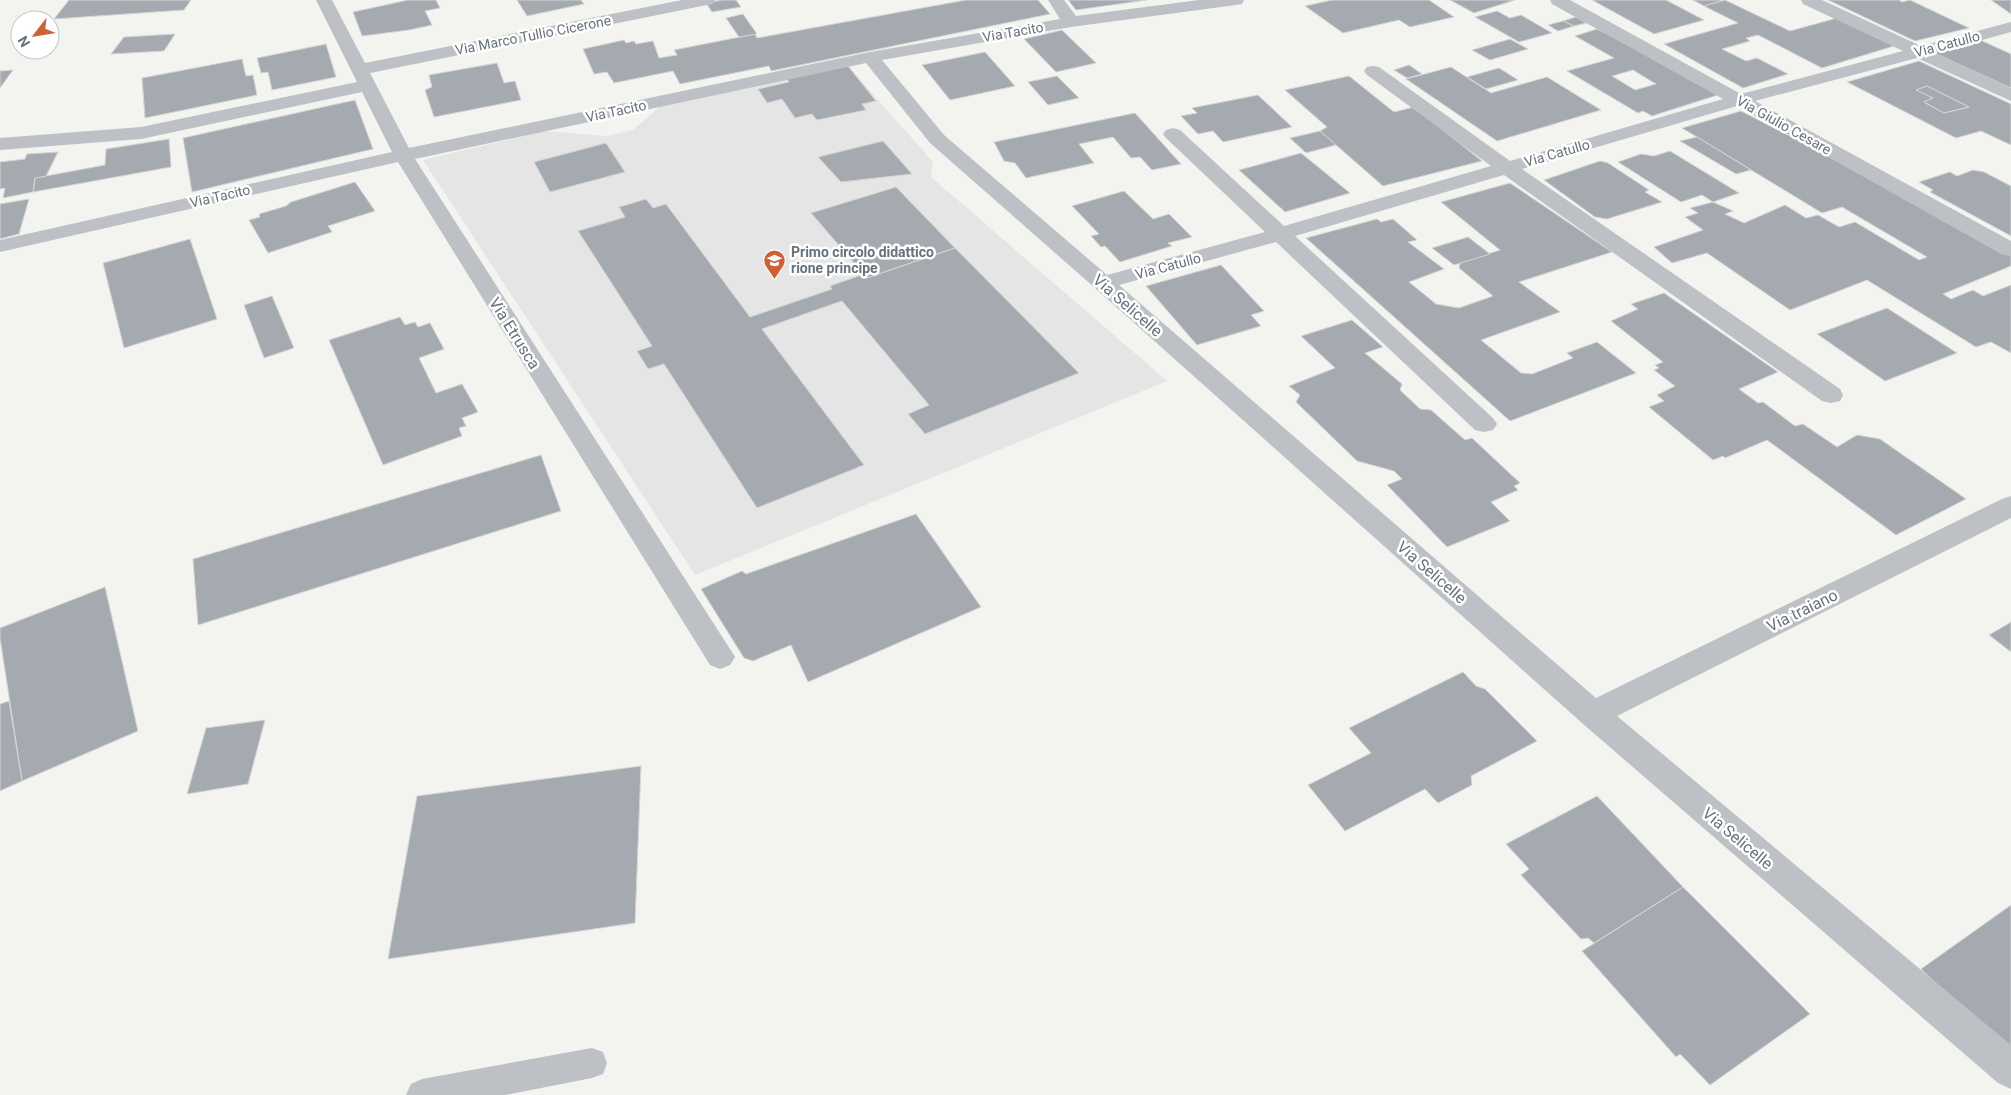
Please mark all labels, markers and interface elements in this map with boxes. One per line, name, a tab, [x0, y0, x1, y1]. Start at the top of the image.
north arrow	[10, 10, 60, 60]
street label: Via Marco Tullio Cicerone	[454, 12, 612, 58]
street label: Via Tacito	[981, 19, 1045, 45]
street label: Via Catullo	[1912, 28, 1982, 60]
text: N	[14, 33, 33, 50]
street label: Via Giulio Cesare	[1734, 92, 1834, 158]
street label: Via Tacito	[584, 97, 648, 125]
street label: Via Catullo	[1522, 136, 1592, 170]
street label: Via Tacito	[188, 181, 252, 211]
place label: Primo circolo didattico rione principe	[791, 244, 934, 276]
school or university icon: Primo circolo didattico rione principe	[763, 248, 787, 279]
street label: Via Catullo	[1133, 250, 1203, 282]
street label: Via Selicelle	[1089, 270, 1166, 341]
street label: Via Etrusca	[485, 294, 544, 372]
street label: Via Selicelle	[1393, 537, 1470, 608]
street label: Via traiano	[1764, 585, 1841, 636]
street label: Via Selicelle	[1699, 804, 1777, 873]

